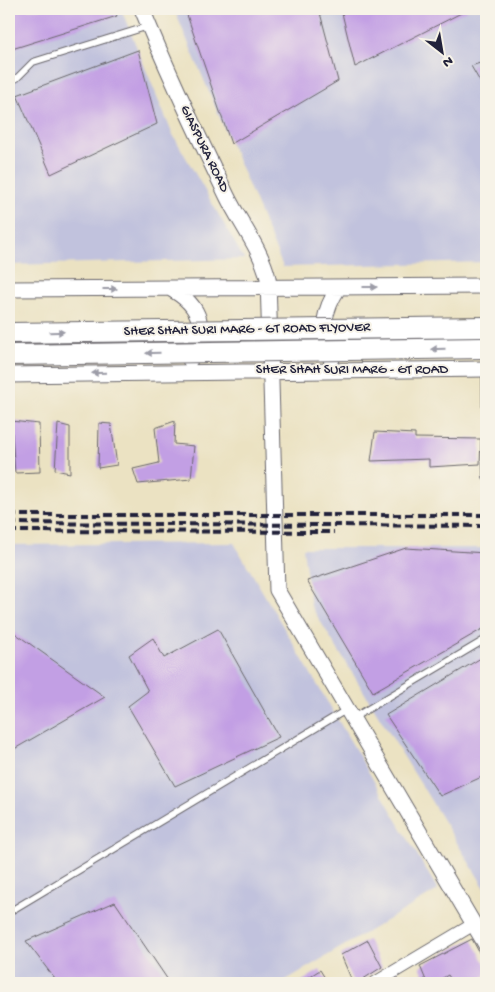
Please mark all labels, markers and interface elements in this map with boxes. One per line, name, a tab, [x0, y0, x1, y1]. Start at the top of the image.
north arrow	[418, 28, 468, 78]
text: N	[439, 51, 456, 71]
street label: GIASPURA ROAD	[176, 103, 233, 196]
one-way arrow	[362, 283, 378, 291]
one-way arrow	[102, 285, 118, 293]
street label: SHER SHAH SURI MARG - GT ROAD FLYOVER	[124, 319, 371, 341]
one-way arrow	[50, 328, 66, 336]
one-way arrow	[429, 345, 445, 353]
one-way arrow	[144, 349, 160, 357]
street label: SHER SHAH SURI MARG - GT ROAD	[256, 362, 449, 379]
one-way arrow	[91, 369, 107, 377]

